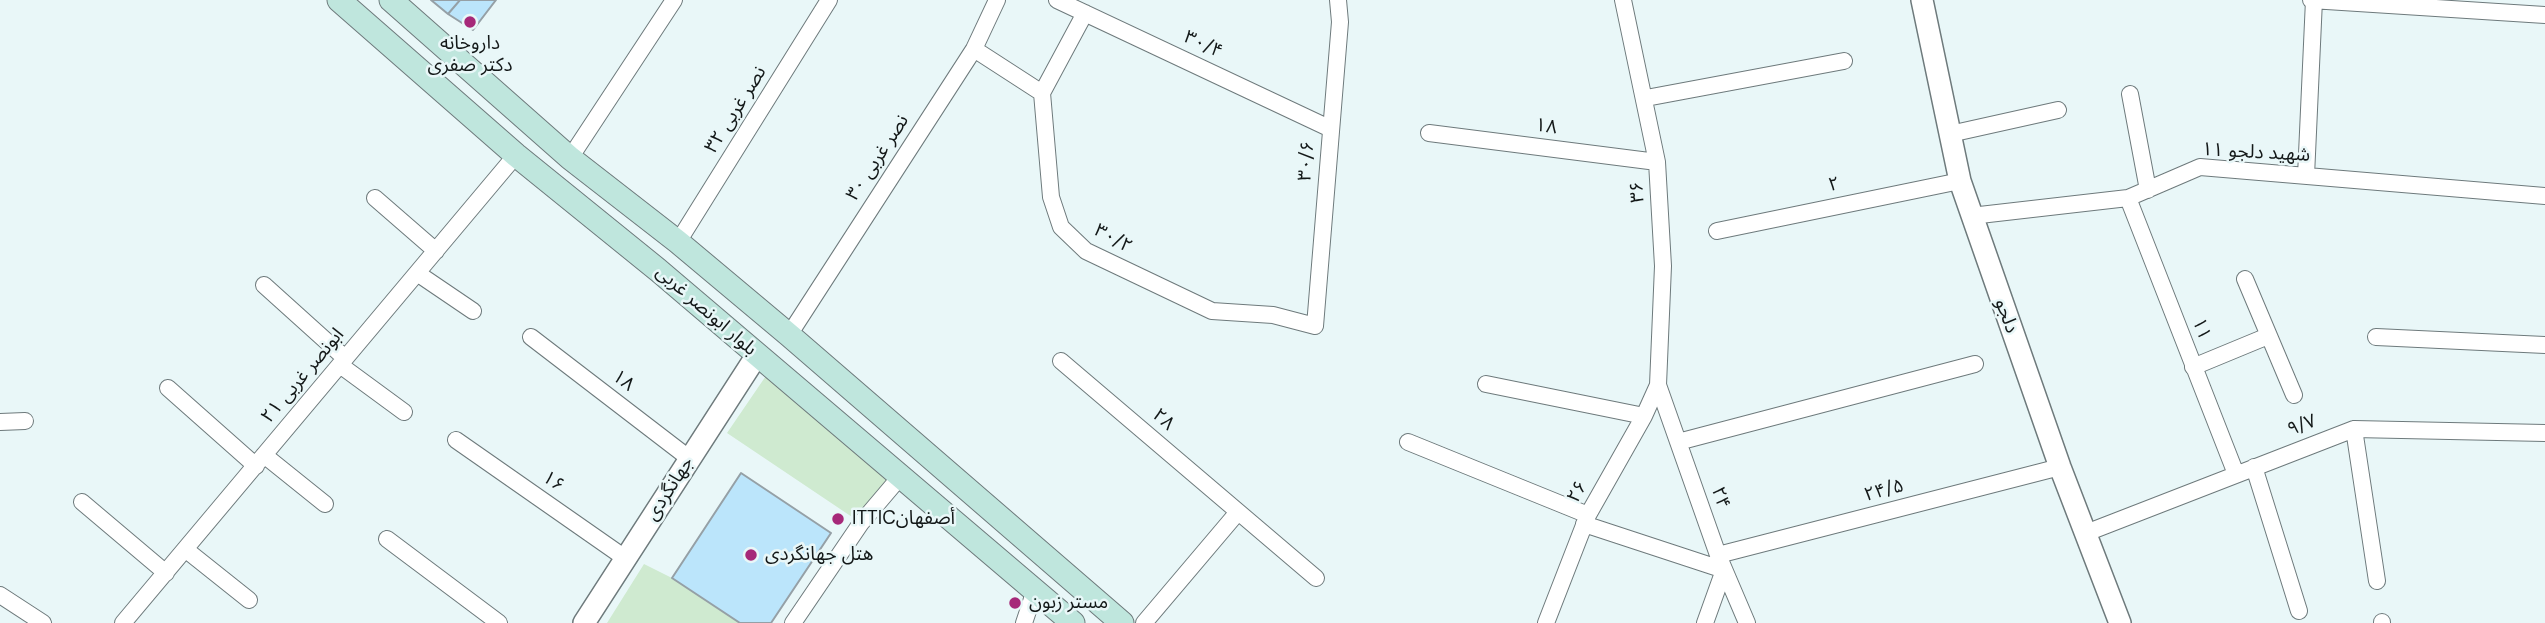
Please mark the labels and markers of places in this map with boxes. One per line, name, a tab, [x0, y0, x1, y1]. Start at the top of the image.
marker: داروخانه دکتر صفری	[462, 14, 478, 30]
place label: داروخانه دکتر صفری	[427, 33, 513, 77]
place label: ITTICأصفهان	[852, 508, 955, 530]
marker: ITTICأصفهان	[830, 511, 846, 527]
place label: هتل جهانگردی	[765, 544, 873, 566]
marker: هتل جهانگردی	[743, 547, 759, 563]
place label: مستر زبون	[1029, 592, 1108, 614]
marker: مستر زبون	[1007, 595, 1023, 611]

